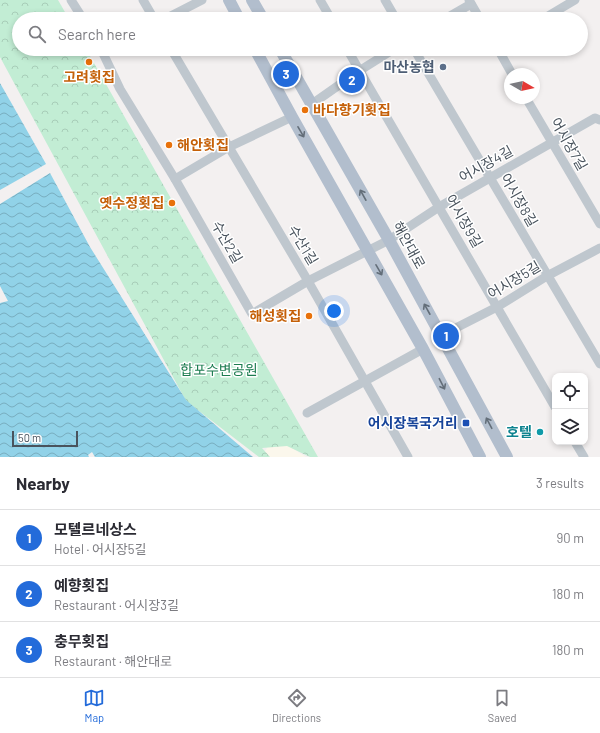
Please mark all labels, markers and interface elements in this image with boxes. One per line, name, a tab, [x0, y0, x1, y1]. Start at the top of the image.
search box	[12, 12, 588, 56]
icon: search	[26, 23, 48, 45]
text: Search here	[58, 25, 136, 43]
marker: 고려횟집	[84, 57, 94, 67]
place label: 마산농협	[383, 58, 435, 75]
pin: 3	[273, 59, 299, 89]
marker: 마산농협	[438, 62, 448, 72]
pin: 2	[339, 65, 365, 95]
place label: 고려횟집	[63, 68, 115, 85]
north arrow	[504, 68, 540, 104]
place label: 바다향기횟집	[313, 101, 390, 118]
marker: 바다향기횟집	[300, 105, 310, 115]
street label: 어시장7길	[548, 114, 591, 173]
one-way arrow	[297, 126, 305, 138]
place label: 해안횟집	[177, 136, 229, 153]
marker: 해안횟집	[164, 140, 174, 150]
street label: 어시장4길	[456, 142, 516, 185]
street label: 어시장8길	[497, 170, 542, 229]
one-way arrow	[359, 189, 367, 201]
street label: 어시장9길	[442, 191, 487, 250]
place label: 옛수정횟집	[100, 194, 164, 211]
marker: 옛수정횟집	[167, 198, 177, 208]
street label: 수산2길	[209, 218, 246, 266]
street label: 해안대로	[390, 218, 429, 272]
street label: 수산1길	[285, 222, 322, 268]
street label: 어시장5길	[484, 257, 543, 302]
one-way arrow	[375, 264, 383, 276]
your location	[324, 301, 344, 321]
one-way arrow	[422, 303, 430, 315]
place label: 해성횟집	[249, 307, 301, 324]
marker: 해성횟집	[304, 311, 314, 321]
pin: 1	[433, 321, 459, 351]
park label: 합포수변공원	[180, 361, 258, 378]
map controls	[552, 373, 588, 445]
button: locate	[552, 373, 588, 409]
one-way arrow	[438, 377, 446, 389]
button: layers	[552, 409, 588, 445]
place label: 어시장복국거리	[368, 414, 458, 431]
one-way arrow	[484, 417, 492, 429]
marker: 어시장복국거리	[461, 418, 471, 428]
place label: 호텔	[506, 423, 532, 440]
marker: 호텔	[535, 427, 545, 437]
scale bar	[12, 429, 78, 448]
text: 50 m	[18, 431, 41, 444]
text: Nearby	[16, 473, 70, 493]
text: 3 results	[536, 475, 584, 491]
text: 모텔르네상스	[54, 520, 137, 538]
text: 1	[27, 530, 31, 546]
text: 90 m	[557, 530, 584, 546]
text: Hotel · 어시장5길	[54, 541, 146, 557]
text: 예향횟집	[54, 576, 109, 594]
text: 2	[25, 586, 33, 602]
text: 180 m	[552, 586, 584, 602]
text: Restaurant · 어시장3길	[54, 597, 179, 613]
text: 충무횟집	[54, 632, 109, 650]
text: 3	[25, 642, 33, 658]
text: 180 m	[552, 642, 584, 658]
text: Restaurant · 해안대로	[54, 653, 172, 669]
tab: Map	[83, 687, 105, 724]
tab: Directions	[272, 687, 321, 724]
tab: Saved	[488, 687, 517, 724]

